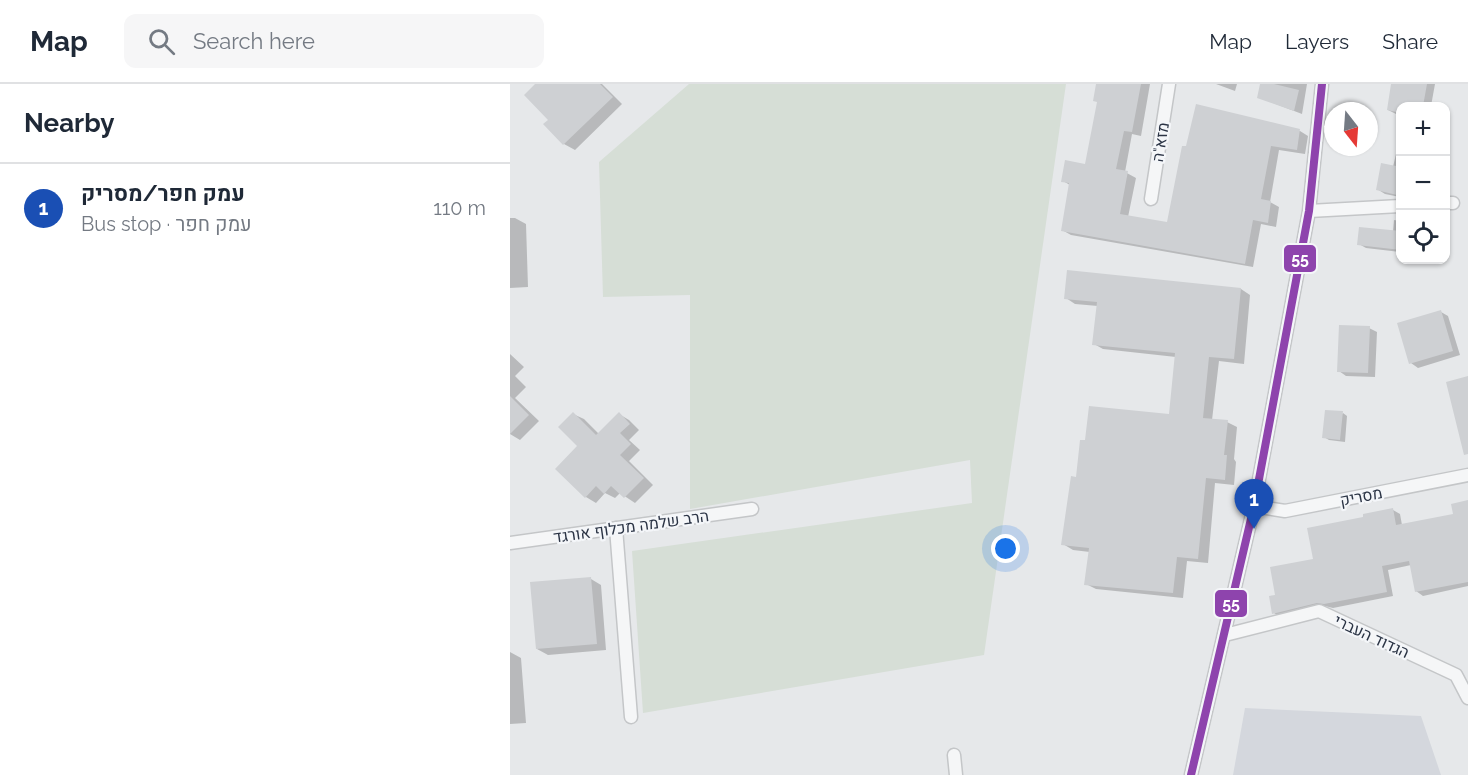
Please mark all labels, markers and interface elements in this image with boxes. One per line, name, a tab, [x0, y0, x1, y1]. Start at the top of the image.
search box	[124, 14, 544, 68]
text: Map	[30, 25, 88, 58]
icon: search	[145, 25, 178, 58]
text: Search here	[193, 28, 315, 54]
text: Map	[1209, 29, 1252, 54]
text: Layers	[1285, 29, 1349, 54]
text: Share	[1382, 29, 1438, 54]
north arrow	[1324, 102, 1378, 156]
map controls	[1396, 102, 1450, 264]
button: +	[1396, 102, 1450, 156]
text: Nearby	[24, 108, 114, 138]
street label: מזא"ה	[1148, 121, 1173, 163]
button: −	[1396, 156, 1450, 210]
text: עמק חפר/מסריק	[81, 180, 245, 206]
text: 1	[39, 196, 48, 220]
text: 110 m	[433, 196, 486, 220]
button: locate	[1396, 210, 1450, 264]
text: Bus stop · עמק חפר	[81, 212, 252, 236]
line badge: 55	[1283, 244, 1317, 273]
text: 55	[1291, 249, 1309, 268]
pin: 1	[1234, 480, 1274, 529]
street label: מסריק	[1338, 483, 1384, 510]
street label: הרב שלמה מכלוף אורגד	[552, 506, 710, 547]
your location	[991, 534, 1020, 563]
line badge: 55	[1214, 589, 1248, 618]
text: 55	[1222, 594, 1240, 613]
street label: הגדוד העברי	[1331, 611, 1412, 662]

